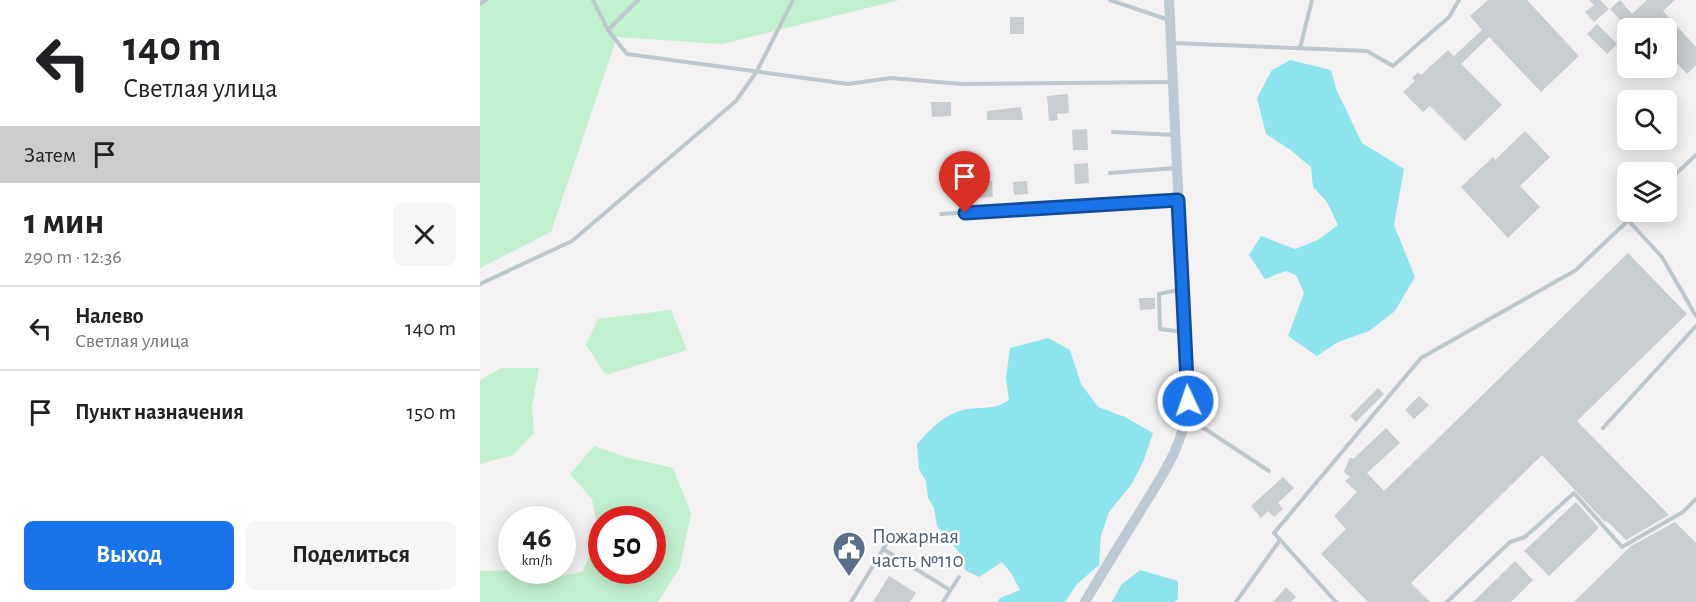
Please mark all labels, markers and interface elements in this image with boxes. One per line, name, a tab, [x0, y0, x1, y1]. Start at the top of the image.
map controls	[1617, 18, 1677, 222]
button: sound	[1617, 18, 1677, 78]
icon: left	[24, 24, 102, 102]
text: 140 m	[123, 26, 221, 68]
text: Светлая улица	[123, 75, 278, 102]
button: search	[1617, 90, 1677, 150]
icon: arrive	[88, 138, 121, 171]
text: Затем	[24, 144, 76, 166]
pin	[939, 151, 990, 213]
icon: arrive	[948, 160, 981, 193]
button: layers	[1617, 162, 1677, 222]
button: close	[393, 203, 456, 266]
text: 1 мин	[24, 204, 104, 240]
text: 290 m · 12:36	[24, 247, 122, 267]
text: Налево	[75, 305, 144, 327]
icon: left	[24, 312, 57, 345]
text: 140 m	[405, 317, 456, 339]
text: Светлая улица	[75, 331, 190, 351]
position arrow	[1156, 369, 1220, 433]
icon: arrive	[24, 396, 57, 429]
text: Пункт назначения	[75, 401, 244, 423]
text: 150 m	[406, 401, 456, 423]
speed limit sign: 50	[588, 506, 666, 584]
button: Выход	[24, 521, 234, 590]
button: Поделиться	[246, 521, 456, 590]
text: 46	[522, 523, 552, 553]
place label: Пожарная часть №110	[872, 526, 964, 571]
public building icon: Пожарная часть №110	[831, 530, 867, 577]
text: km/h	[522, 553, 552, 568]

